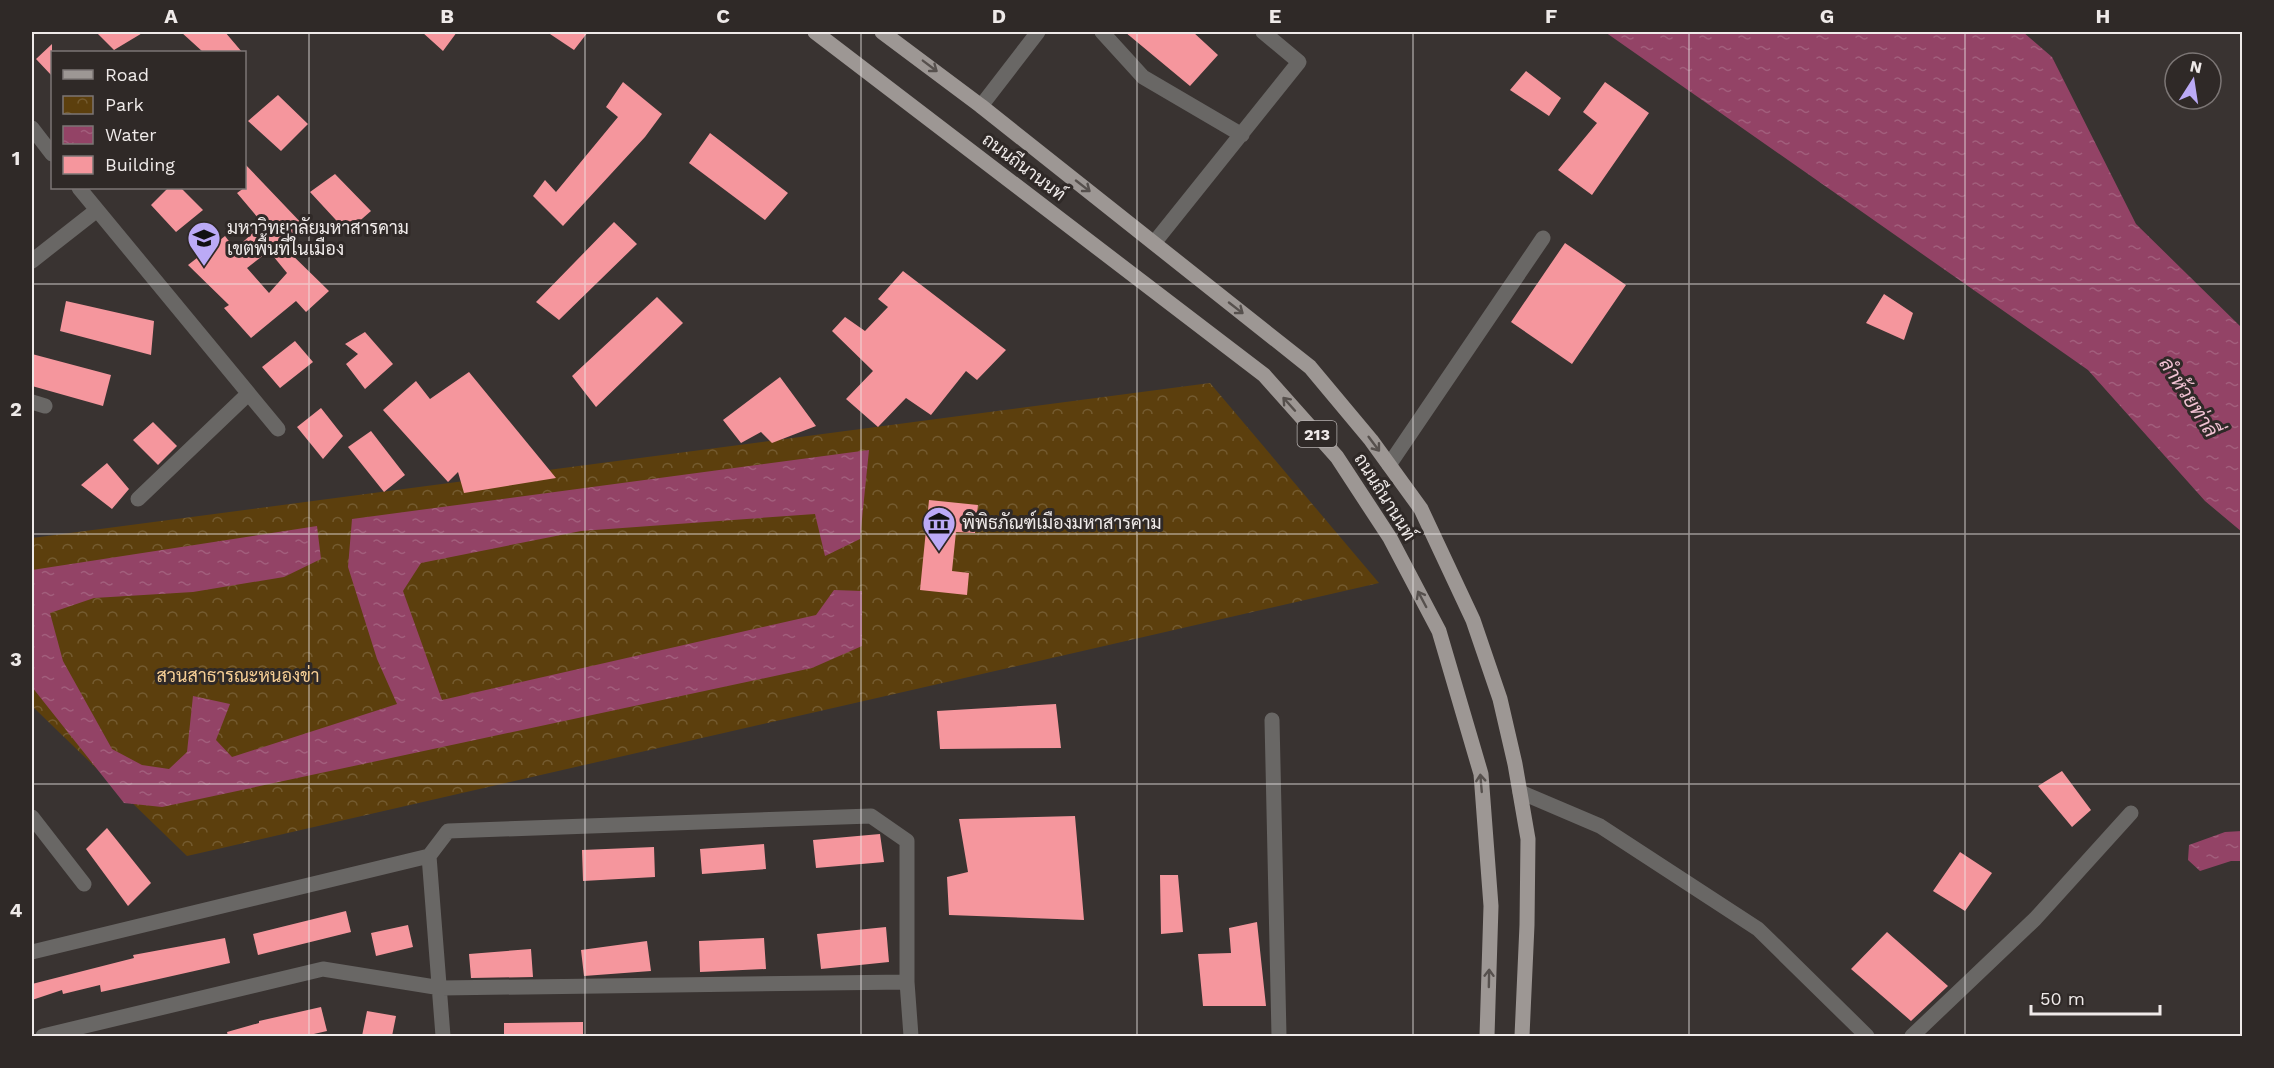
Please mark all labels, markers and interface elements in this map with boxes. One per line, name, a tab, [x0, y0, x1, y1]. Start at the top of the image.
text: A	[164, 4, 178, 28]
text: B	[440, 4, 454, 28]
text: C	[716, 4, 730, 28]
text: D	[992, 4, 1006, 28]
text: E	[1269, 4, 1281, 28]
text: F	[1545, 4, 1557, 28]
text: G	[1820, 4, 1834, 28]
text: H	[2096, 4, 2110, 28]
legend	[51, 51, 246, 189]
north arrow	[2163, 51, 2223, 111]
text: N	[2188, 56, 2204, 77]
one-way arrow	[921, 60, 937, 73]
text: Road	[105, 64, 149, 85]
text: Park	[105, 94, 144, 115]
text: Water	[105, 124, 157, 145]
street label: ถนนถีนานนท์	[979, 127, 1071, 205]
text: 1	[12, 146, 20, 170]
text: Building	[105, 154, 175, 175]
one-way arrow	[1075, 180, 1091, 193]
place label: มหาวิทยาลัยมหาสารคาม เขตพื้นที่ในเมือง	[227, 217, 409, 259]
school or university icon: มหาวิทยาลัยมหาสารคาม เขตพื้นที่ในเมือง	[186, 220, 222, 267]
one-way arrow	[1228, 301, 1244, 314]
water label: ลำห้วยท่าลี่	[2154, 350, 2229, 443]
one-way arrow	[1282, 396, 1296, 411]
text: 2	[10, 397, 22, 421]
road number: 213	[1298, 421, 1336, 447]
one-way arrow	[1367, 436, 1380, 452]
street label: ถนนถีนานนท์	[1350, 448, 1422, 544]
museum icon: พิพิธภัณฑ์เมืองมหาสารคาม	[921, 505, 957, 552]
place label: พิพิธภัณฑ์เมืองมหาสารคาม	[962, 510, 1162, 533]
one-way arrow	[1416, 590, 1427, 608]
text: 3	[10, 647, 22, 671]
park label: สวนสาธารณะหนองข่า	[156, 664, 320, 686]
one-way arrow	[1475, 774, 1486, 794]
text: 4	[10, 898, 23, 922]
one-way arrow	[1483, 969, 1495, 989]
scale bar	[2031, 978, 2160, 1016]
text: 50 m	[2040, 988, 2085, 1009]

